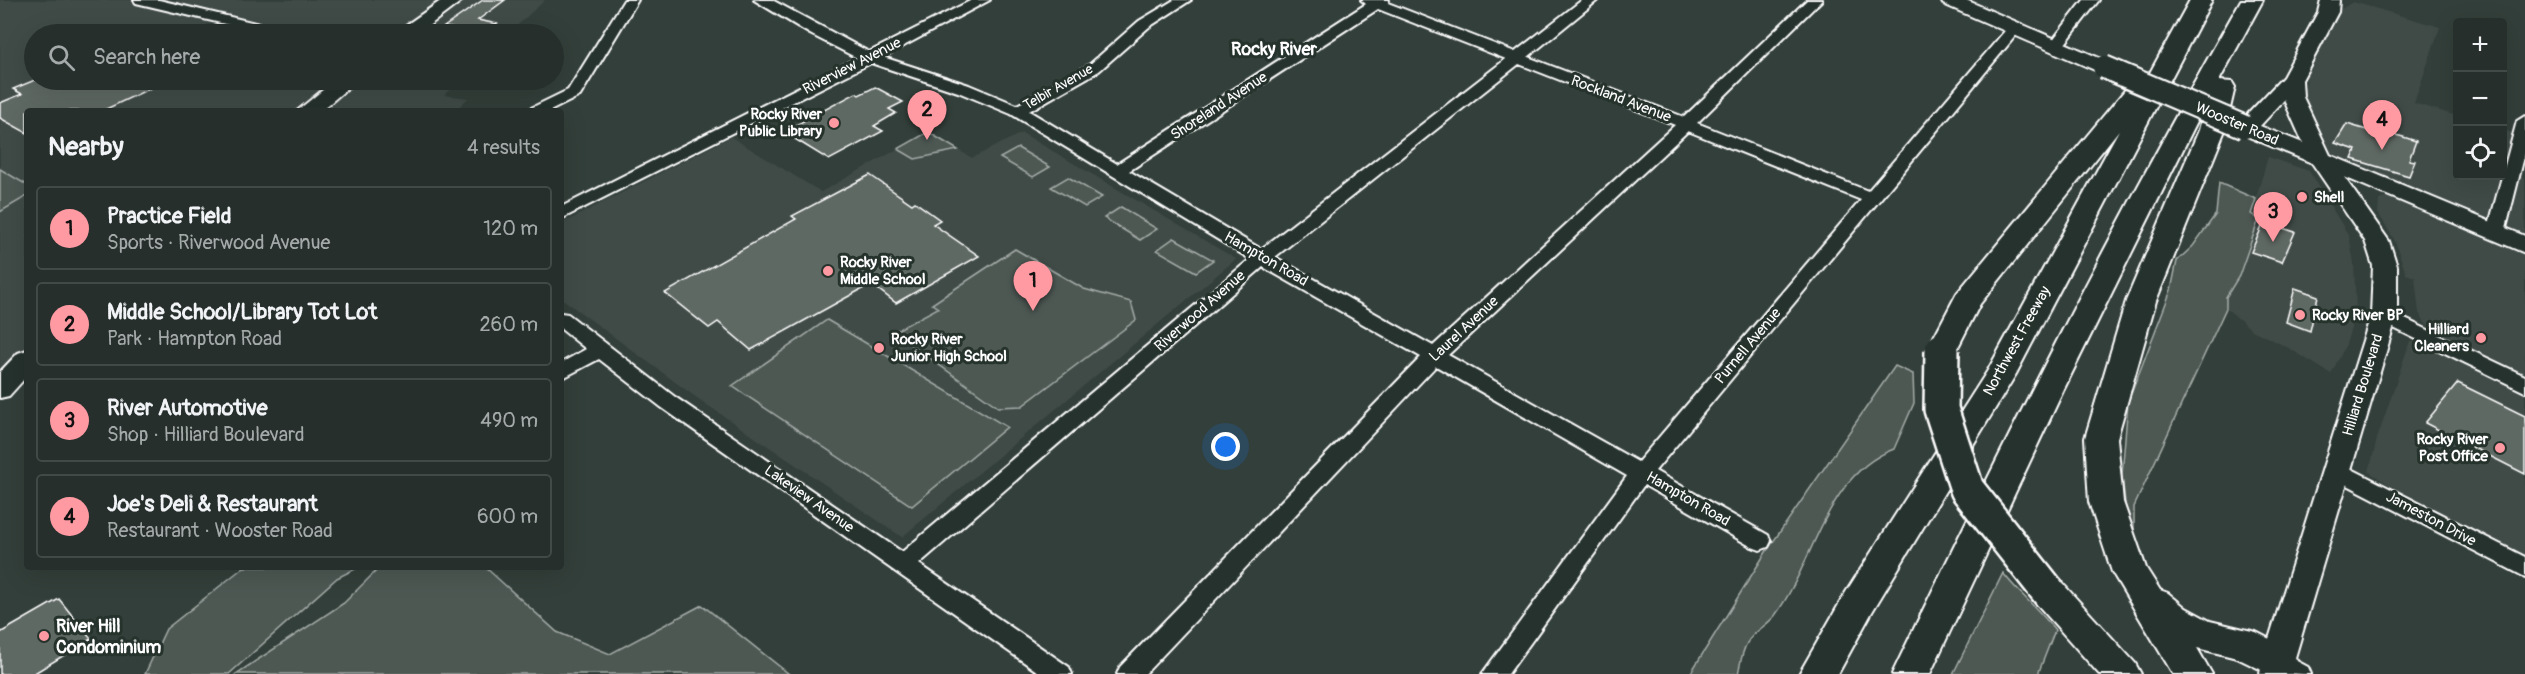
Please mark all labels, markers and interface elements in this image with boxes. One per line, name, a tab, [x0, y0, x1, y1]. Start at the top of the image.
map controls	[2453, 18, 2507, 180]
button: +	[2453, 18, 2507, 72]
search box	[24, 24, 564, 90]
street label: Riverview Avenue	[800, 33, 905, 99]
district label: Rocky River	[1231, 38, 1318, 61]
icon: search	[45, 41, 78, 74]
text: Search here	[93, 43, 200, 71]
street label: Telbir Avenue	[1020, 60, 1096, 114]
street label: Shoreland Avenue	[1167, 67, 1271, 144]
street label: Rockland Avenue	[1568, 71, 1674, 127]
button: −	[2453, 72, 2507, 126]
pin: 2	[908, 90, 946, 140]
street label: Wooster Road	[2192, 98, 2282, 150]
pin: 4	[2362, 100, 2402, 150]
place label: Rocky River Public Library	[739, 105, 823, 141]
marker: Rocky River Public Library	[827, 116, 841, 130]
button: locate	[2453, 126, 2507, 180]
text: Nearby	[48, 131, 124, 163]
text: 4 results	[467, 135, 540, 160]
place label: Shell	[2314, 188, 2344, 207]
marker: Shell	[2295, 190, 2309, 204]
pin: 3	[2254, 192, 2292, 242]
text: Practice Field	[107, 202, 232, 230]
text: 1	[66, 216, 73, 241]
text: 120 m	[483, 216, 538, 241]
street label: Hampton Road	[1221, 227, 1311, 291]
text: Sports · Riverwood Avenue	[107, 230, 330, 255]
place label: Rocky River Middle School	[840, 253, 925, 289]
pin: 1	[1014, 262, 1052, 311]
marker: Rocky River Middle School	[821, 264, 835, 278]
street label: Riverwood Avenue	[1151, 266, 1250, 356]
street label: Northwest Freeway	[1979, 282, 2055, 399]
street label: Laurel Avenue	[1425, 292, 1503, 366]
text: Middle School/Library Tot Lot	[107, 298, 377, 326]
street label: Purnell Avenue	[1711, 304, 1786, 388]
place label: Rocky River BP	[2312, 306, 2404, 325]
marker: Rocky River BP	[2293, 308, 2307, 322]
text: 2	[64, 312, 75, 337]
text: 260 m	[479, 312, 538, 337]
place label: Hilliard Cleaners	[2414, 320, 2469, 356]
text: Park · Hampton Road	[107, 326, 282, 351]
place label: Rocky River Junior High School	[891, 330, 1007, 366]
marker: Hilliard Cleaners	[2474, 331, 2488, 345]
street label: Hilliard Boulevard	[2338, 332, 2388, 438]
marker: Rocky River Junior High School	[872, 341, 886, 355]
text: River Automotive	[107, 394, 268, 422]
text: 3	[64, 408, 75, 433]
text: 490 m	[480, 408, 538, 433]
text: Shop · Hilliard Boulevard	[107, 422, 305, 447]
place label: Rocky River Post Office	[2416, 430, 2489, 466]
your location	[1211, 432, 1240, 461]
marker: Rocky River Post Office	[2493, 441, 2507, 455]
street label: Lakeview Avenue	[760, 461, 858, 537]
street label: Hampton Road	[1643, 467, 1733, 531]
street label: Jameston Drive	[2383, 487, 2480, 551]
text: Joe's Deli & Restaurant	[107, 490, 318, 518]
text: 4	[64, 504, 75, 529]
text: 600 m	[477, 504, 538, 529]
text: Restaurant · Wooster Road	[107, 518, 333, 543]
place label: River Hill Condominium	[56, 615, 161, 659]
marker: River Hill Condominium	[37, 629, 51, 643]

